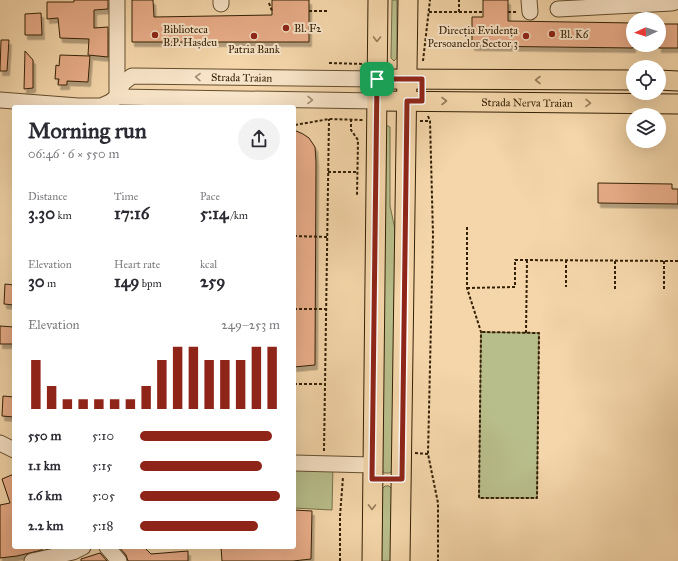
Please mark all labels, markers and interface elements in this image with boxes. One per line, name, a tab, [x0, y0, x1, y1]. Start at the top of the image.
north arrow	[626, 12, 666, 52]
map controls	[626, 12, 666, 148]
place label: Bl. F2	[294, 22, 322, 35]
place label: Biblioteca B.P. Hașdeu	[163, 23, 217, 49]
marker: Bl. F2	[281, 23, 291, 33]
place label: Direcția Evidența Persoanelor Sector 3	[428, 24, 518, 50]
place label: Bl. K6	[560, 28, 589, 41]
marker: Bl. K6	[547, 29, 557, 39]
marker: Biblioteca B.P. Hașdeu	[150, 30, 160, 40]
marker: Patria Bank	[249, 31, 259, 41]
marker: Direcția Evidența Persoanelor Sector 3	[521, 31, 531, 41]
one-way arrow	[373, 36, 382, 42]
place label: Patria Bank	[228, 43, 281, 56]
button: locate	[626, 60, 666, 100]
pin	[360, 62, 394, 96]
icon: arrive	[366, 68, 388, 90]
street label: Strada Traian	[211, 71, 272, 85]
one-way arrow	[195, 73, 201, 81]
one-way arrow	[535, 76, 541, 84]
one-way arrow	[307, 96, 313, 104]
street label: Strada Nerva Traian	[481, 96, 573, 110]
one-way arrow	[441, 97, 447, 105]
one-way arrow	[585, 99, 591, 107]
button: layers	[626, 108, 666, 148]
text: Morning run	[28, 117, 147, 144]
button: share	[238, 118, 280, 160]
text: 06:46 · 6 × 550 m	[28, 146, 119, 162]
text: Distance	[28, 190, 67, 203]
text: Time	[114, 190, 138, 203]
text: Pace	[200, 190, 220, 203]
text: 3.30	[28, 203, 55, 224]
text: 17:16	[114, 203, 149, 224]
text: 5:14	[200, 203, 228, 224]
text: km	[55, 209, 72, 222]
text: /km	[228, 209, 248, 222]
text: Elevation	[28, 258, 72, 271]
text: Heart rate	[114, 258, 160, 271]
text: kcal	[200, 258, 217, 271]
text: 30	[28, 271, 45, 292]
text: 149	[114, 271, 139, 292]
text: 259	[200, 271, 225, 292]
text: m	[45, 277, 56, 290]
text: bpm	[139, 277, 162, 290]
text: Elevation	[28, 317, 80, 333]
text: 249–253 m	[221, 317, 280, 333]
text: 550 m	[28, 428, 61, 444]
text: 5:10	[92, 428, 114, 444]
text: 1.1 km	[28, 458, 61, 474]
text: 5:15	[92, 458, 112, 474]
text: 1.6 km	[28, 488, 62, 504]
text: 5:05	[92, 488, 115, 504]
one-way arrow	[368, 504, 376, 510]
text: 2.2 km	[28, 518, 64, 534]
text: 5:18	[92, 518, 113, 534]

